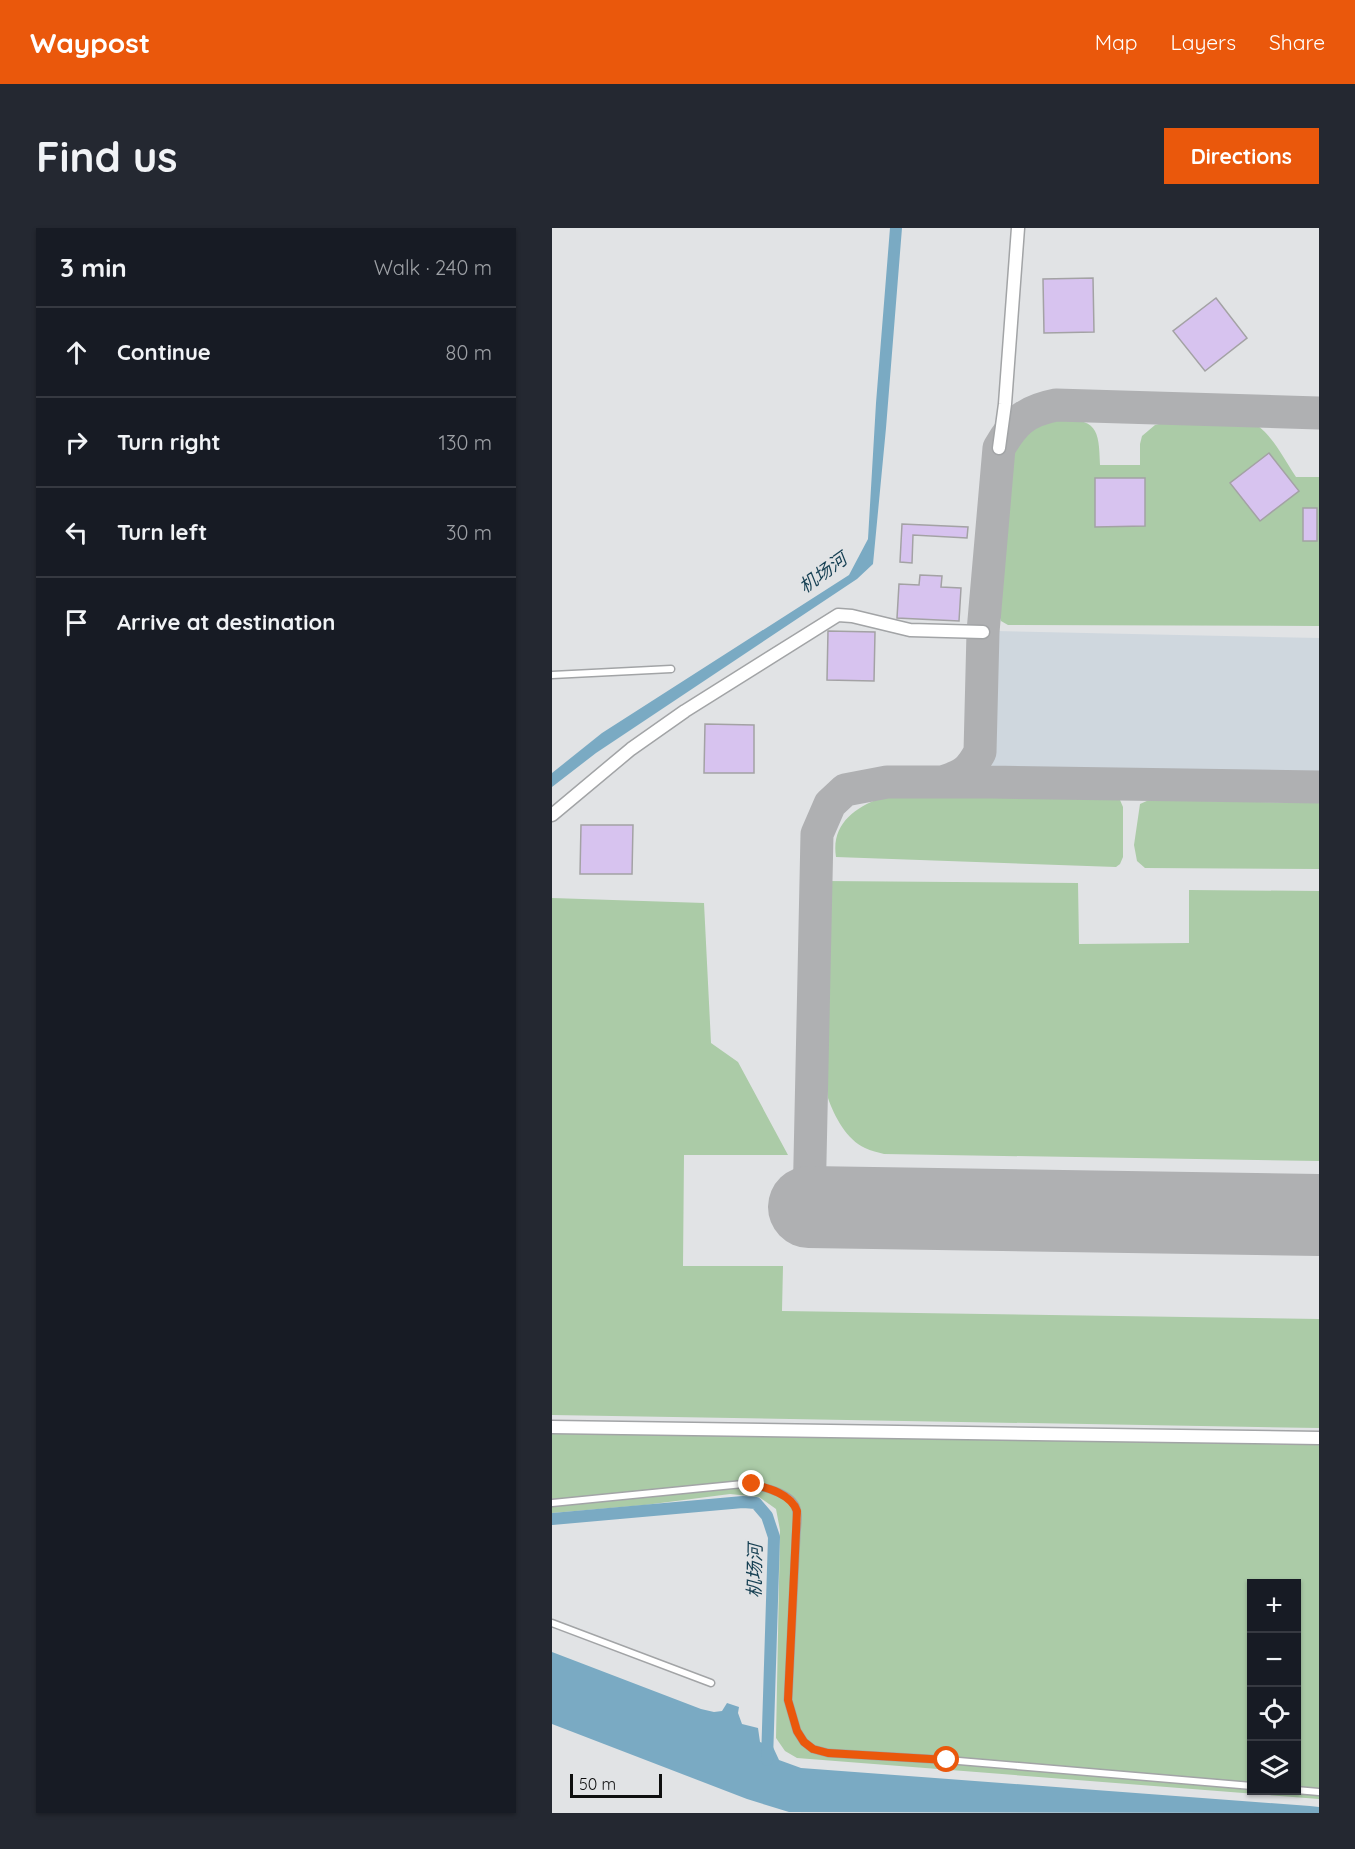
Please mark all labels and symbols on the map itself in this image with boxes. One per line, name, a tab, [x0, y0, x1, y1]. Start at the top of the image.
water label: 机场河	[794, 546, 854, 598]
route end	[738, 1470, 764, 1496]
water label: 机场河	[743, 1541, 767, 1598]
route start	[933, 1746, 959, 1772]
scale bar	[570, 1771, 662, 1798]

